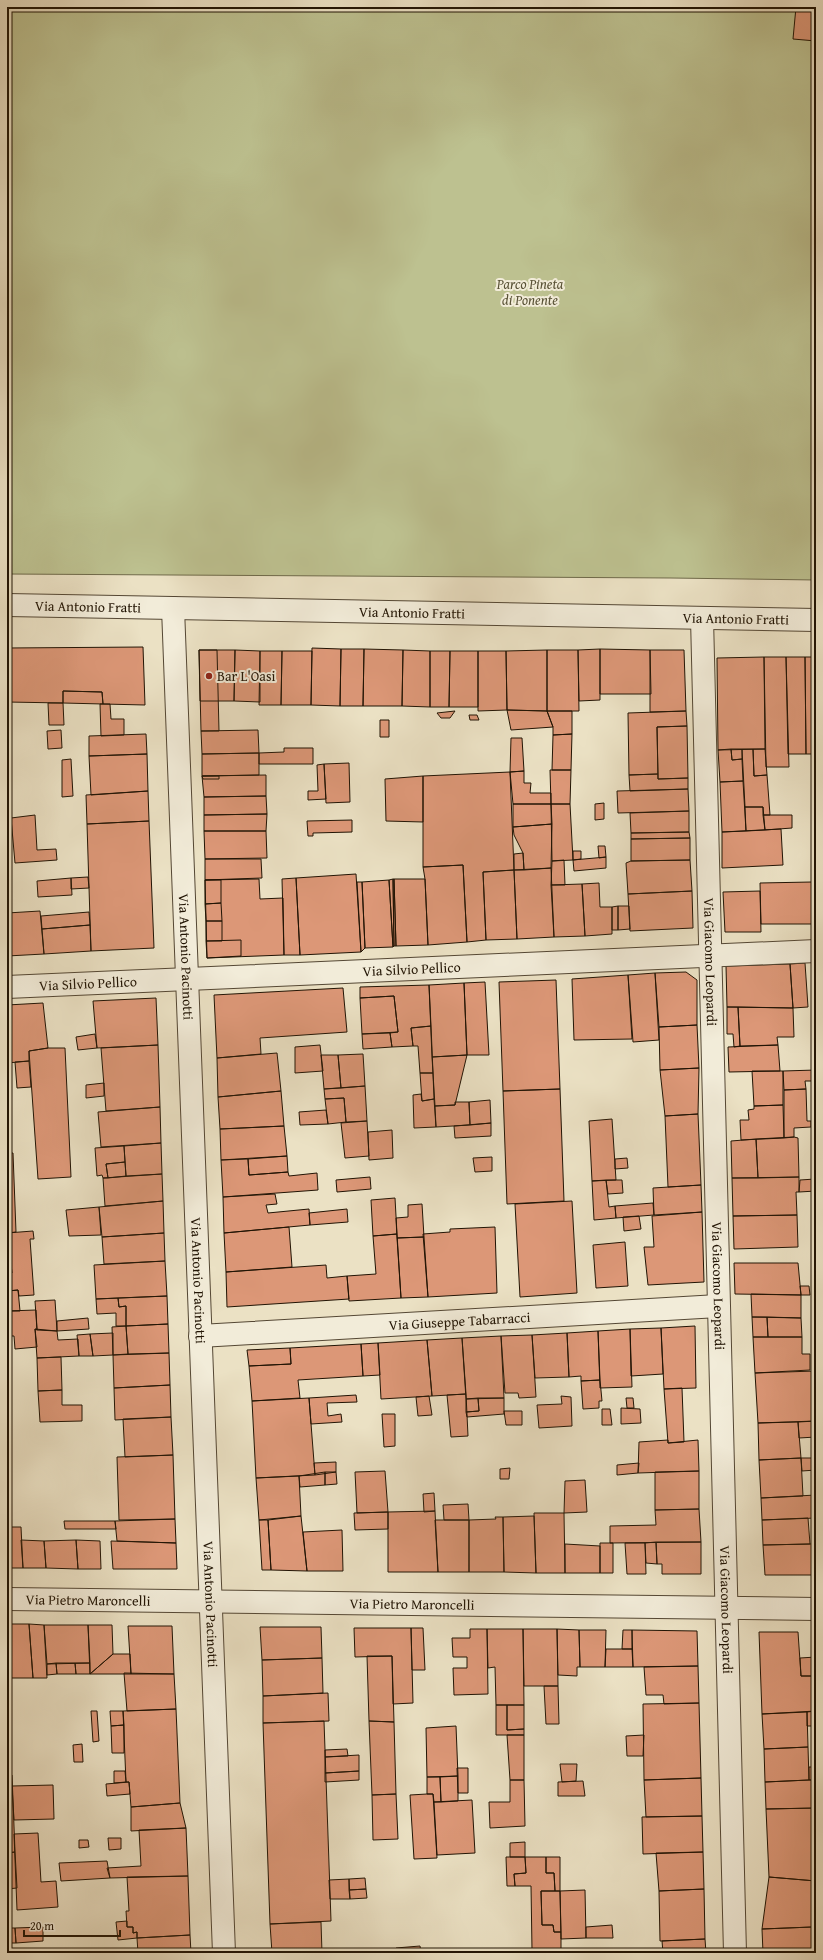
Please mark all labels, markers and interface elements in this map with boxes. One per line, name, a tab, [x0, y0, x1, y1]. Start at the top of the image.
park label: Parco Pineta di Ponente	[496, 274, 564, 310]
street label: Via Antonio Fratti	[35, 596, 141, 617]
street label: Via Antonio Fratti	[359, 602, 465, 623]
street label: Via Antonio Fratti	[683, 608, 789, 629]
place label: Bar L'Oasi	[217, 666, 276, 686]
marker: Bar L'Oasi	[204, 671, 214, 681]
street label: Via Antonio Pacinotti	[174, 893, 199, 1020]
street label: Via Giacomo Leopardi	[699, 897, 722, 1026]
street label: Via Silvio Pellico	[362, 957, 461, 981]
street label: Via Silvio Pellico	[39, 971, 137, 996]
street label: Via Antonio Pacinotti	[186, 1217, 211, 1344]
street label: Via Giacomo Leopardi	[707, 1221, 730, 1350]
street label: Via Giuseppe Tabarracci	[388, 1307, 531, 1335]
street label: Via Antonio Pacinotti	[198, 1541, 223, 1668]
street label: Via Giacomo Leopardi	[715, 1545, 738, 1674]
street label: Via Pietro Maroncelli	[25, 1589, 151, 1611]
street label: Via Pietro Maroncelli	[349, 1593, 475, 1615]
scale bar	[24, 1912, 120, 1938]
text: 20 m	[30, 1917, 54, 1934]

